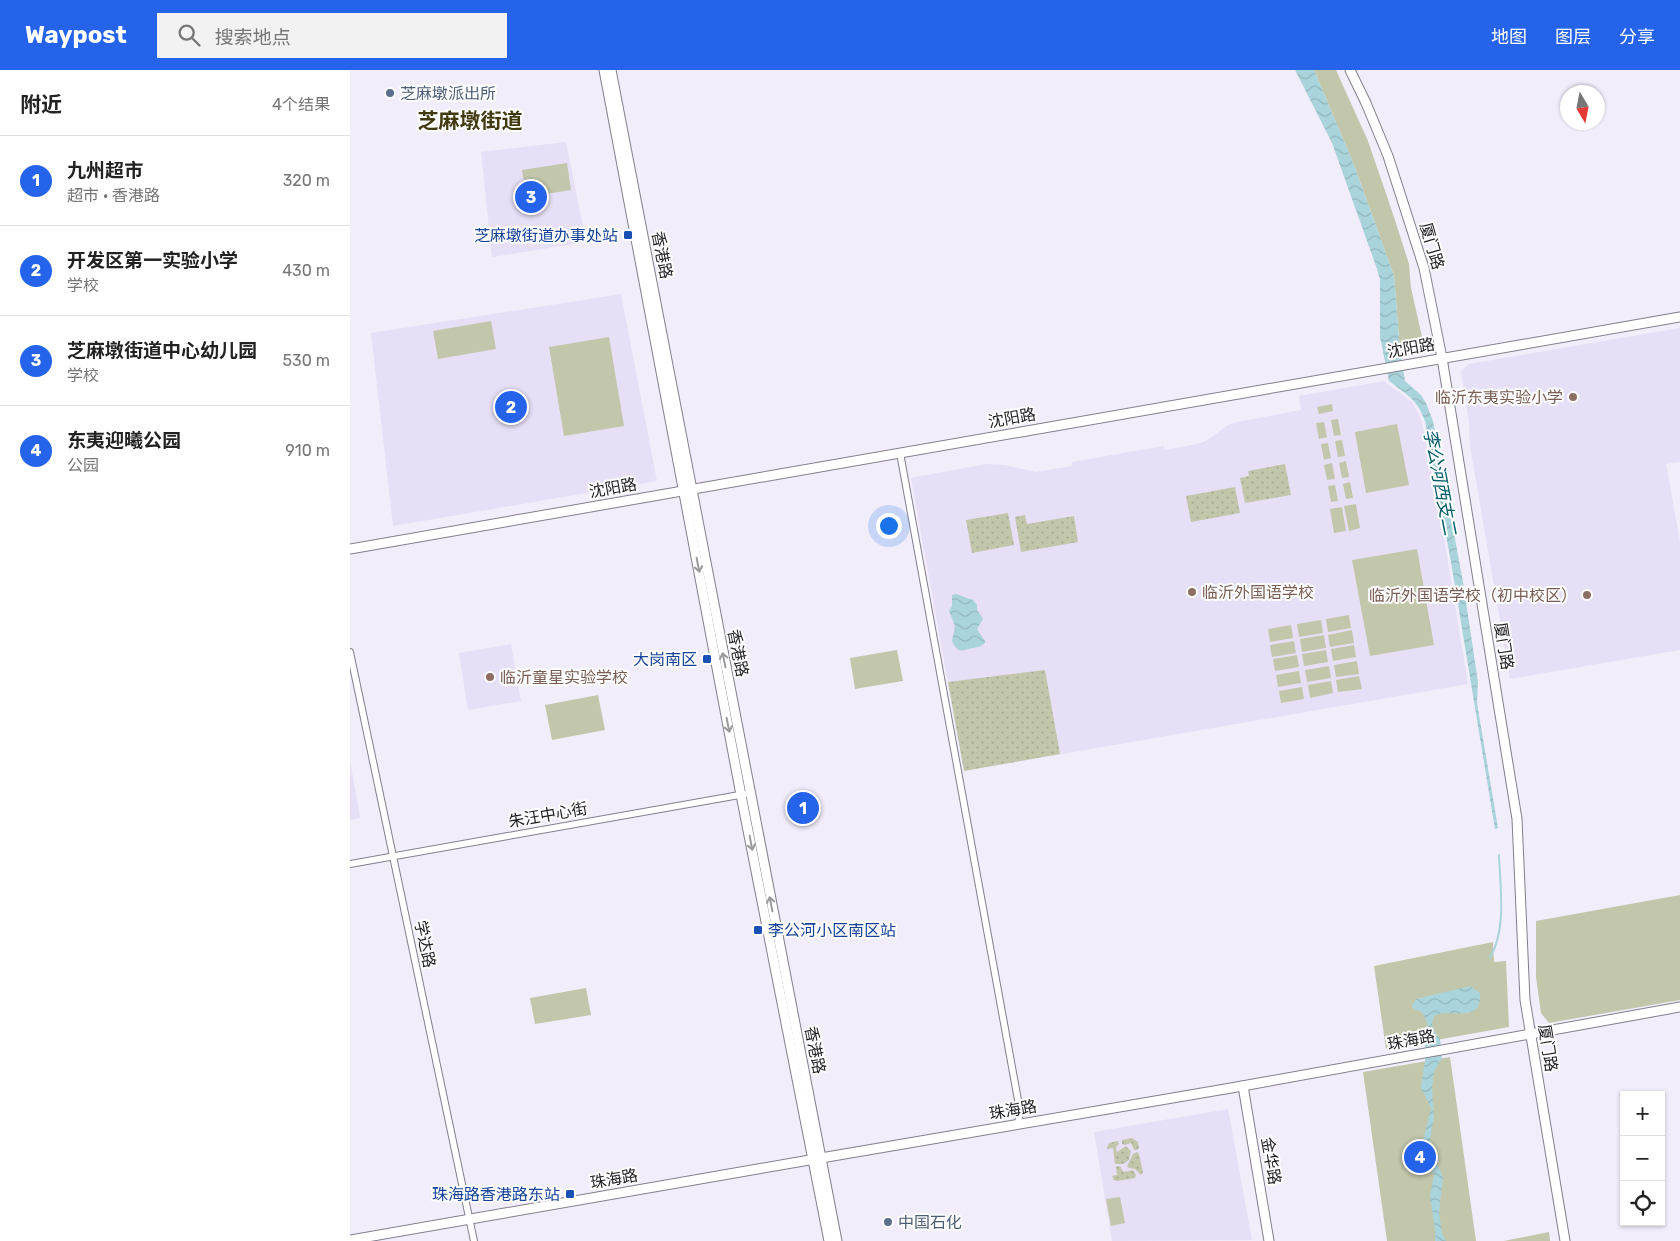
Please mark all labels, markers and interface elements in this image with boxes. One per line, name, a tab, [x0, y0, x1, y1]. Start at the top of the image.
search box	[157, 13, 507, 58]
text: Waypost	[25, 21, 127, 49]
icon: search	[175, 21, 203, 49]
text: 搜索地点	[215, 26, 291, 49]
text: 地图	[1491, 26, 1527, 48]
text: 图层	[1555, 26, 1591, 48]
text: 分享	[1619, 26, 1655, 48]
place label: 芝麻墩派出所	[400, 84, 496, 103]
north arrow	[1560, 85, 1605, 130]
marker: 芝麻墩派出所	[384, 87, 396, 99]
text: 附近	[20, 92, 62, 117]
text: 4个结果	[272, 95, 330, 114]
district label: 芝麻墩街道	[418, 108, 523, 133]
text: 九州超市	[67, 159, 143, 182]
text: 1	[32, 171, 40, 190]
text: 320 m	[283, 171, 330, 190]
pin: 3	[515, 178, 547, 216]
text: 超市 · 香港路	[67, 186, 160, 205]
street label: 厦门路	[1416, 220, 1448, 272]
place label: 芝麻墩街道办事处站	[474, 226, 618, 245]
marker: 芝麻墩街道办事处站	[622, 229, 634, 241]
street label: 香港路	[648, 230, 676, 280]
text: 开发区第一实验小学	[67, 249, 238, 272]
text: 2	[31, 261, 41, 280]
text: 430 m	[282, 261, 330, 280]
text: 学校	[67, 276, 99, 295]
street label: 沈阳路	[1386, 334, 1436, 362]
text: 芝麻墩街道中心幼儿园	[67, 339, 257, 362]
text: 3	[31, 351, 41, 370]
text: 530 m	[283, 351, 330, 370]
text: 学校	[67, 366, 99, 385]
pin: 2	[495, 388, 527, 426]
place label: 临沂东夷实验小学	[1435, 388, 1563, 407]
marker: 临沂东夷实验小学	[1567, 391, 1579, 403]
street label: 沈阳路	[987, 404, 1037, 432]
water label: 李公河西支二	[1419, 427, 1461, 538]
text: 东夷迎曦公园	[67, 429, 181, 452]
text: 4	[31, 441, 41, 460]
text: 910 m	[285, 441, 330, 460]
text: 公园	[67, 456, 99, 475]
street label: 沈阳路	[588, 474, 638, 502]
your location	[876, 513, 902, 539]
one-way arrow	[693, 557, 703, 573]
place label: 临沂外国语学校	[1202, 583, 1314, 602]
marker: 临沂外国语学校	[1186, 586, 1198, 598]
place label: 临沂外国语学校（初中校区）	[1369, 586, 1577, 605]
marker: 临沂外国语学校（初中校区）	[1581, 589, 1593, 601]
street label: 厦门路	[1491, 621, 1517, 671]
street label: 香港路	[724, 628, 752, 678]
place label: 大岗南区	[633, 650, 697, 669]
one-way arrow	[719, 652, 729, 668]
marker: 大岗南区	[701, 653, 713, 665]
place label: 临沂童星实验学校	[500, 668, 628, 687]
marker: 临沂童星实验学校	[484, 671, 496, 683]
one-way arrow	[724, 716, 733, 732]
pin: 1	[787, 789, 819, 827]
street label: 朱汪中心街	[507, 799, 589, 831]
one-way arrow	[747, 834, 756, 850]
one-way arrow	[766, 896, 776, 912]
street label: 学达路	[411, 919, 439, 969]
place label: 李公河小区南区站	[768, 921, 896, 940]
marker: 李公河小区南区站	[752, 924, 764, 936]
street label: 厦门路	[1535, 1023, 1561, 1073]
street label: 香港路	[801, 1025, 829, 1075]
street label: 珠海路	[1386, 1026, 1436, 1054]
map controls	[1620, 1091, 1665, 1226]
button: +	[1620, 1091, 1665, 1136]
street label: 珠海路	[988, 1096, 1038, 1124]
street label: 金华路	[1257, 1136, 1285, 1186]
button: −	[1620, 1136, 1665, 1181]
pin: 4	[1404, 1138, 1436, 1176]
street label: 珠海路	[589, 1165, 639, 1193]
button: locate	[1620, 1181, 1665, 1226]
place label: 珠海路香港路东站	[432, 1185, 560, 1204]
marker: 珠海路香港路东站	[564, 1188, 576, 1200]
place label: 中国石化	[898, 1213, 962, 1232]
marker: 中国石化	[882, 1216, 894, 1228]

